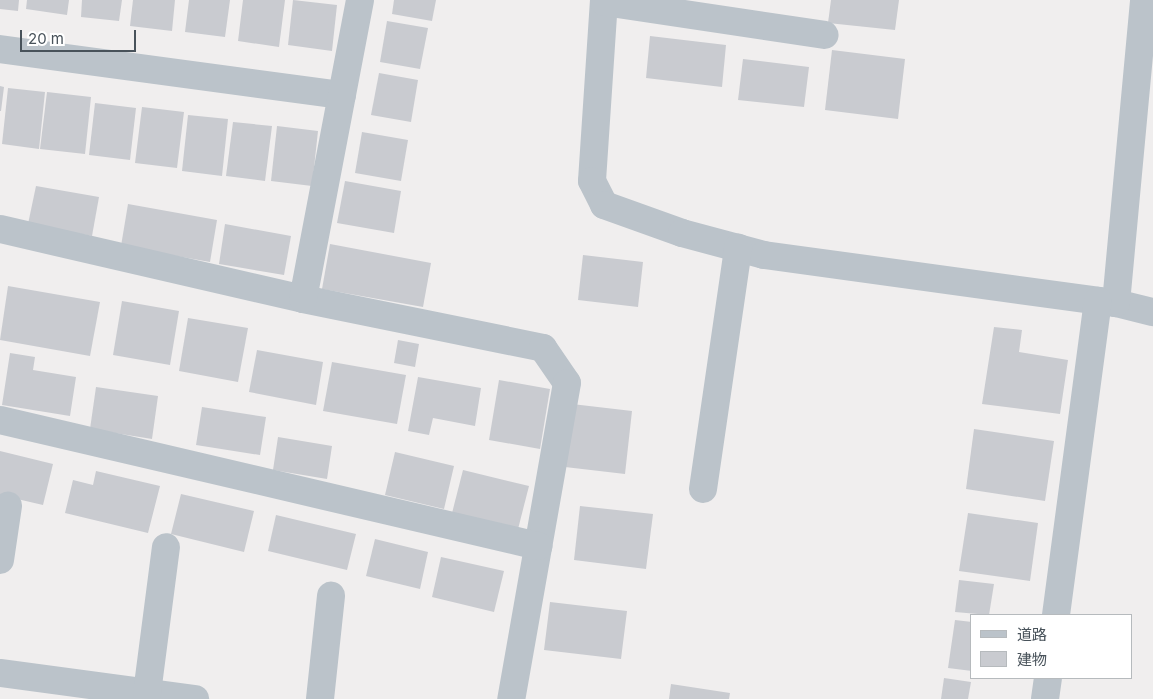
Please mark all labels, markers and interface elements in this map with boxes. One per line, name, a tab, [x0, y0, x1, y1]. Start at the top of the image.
scale bar	[22, 20, 139, 52]
text: 20 m	[28, 29, 64, 48]
legend	[970, 614, 1133, 679]
text: 道路	[1017, 625, 1047, 644]
text: 建物	[1017, 650, 1047, 669]

